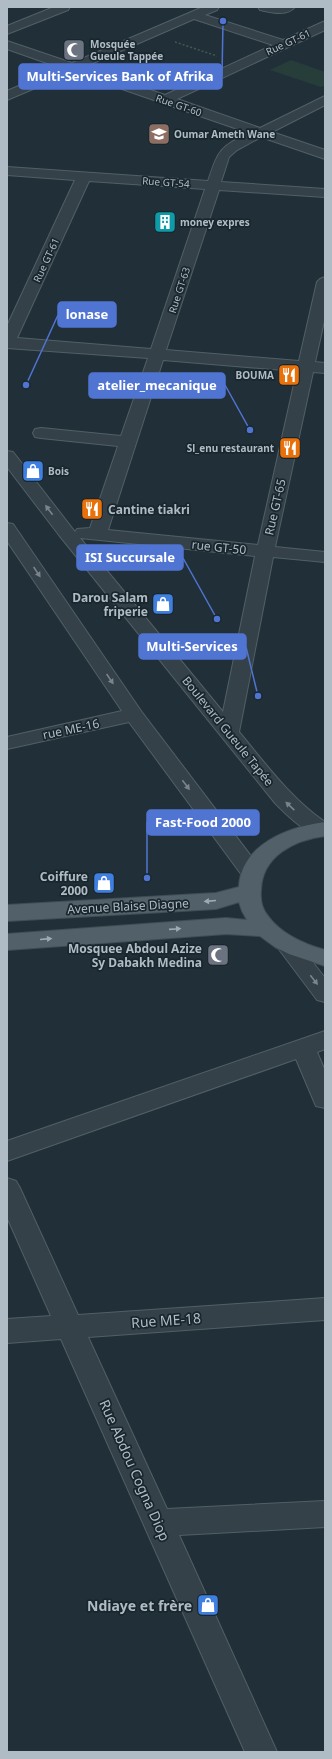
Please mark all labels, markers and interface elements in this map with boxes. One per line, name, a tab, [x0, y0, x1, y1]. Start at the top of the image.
street label: Rue GT-61	[263, 26, 313, 58]
mosque icon: Mosquée Gueule Tappée	[61, 37, 87, 63]
place label: Mosquée Gueule Tappée	[90, 37, 163, 63]
callout: Multi-Services Bank of Afrika	[19, 64, 222, 89]
text: Multi-Services Bank of Afrika	[26, 67, 214, 85]
street label: Rue GT-60	[154, 91, 204, 119]
school or university icon: Oumar Ameth Wane	[146, 121, 172, 147]
place label: Oumar Ameth Wane	[174, 127, 275, 141]
street label: Rue GT-54	[142, 173, 191, 191]
building icon: money expres	[152, 209, 178, 235]
place label: money expres	[180, 215, 250, 229]
street label: Rue GT-61	[30, 235, 62, 285]
street label: Rue GT-63	[165, 265, 193, 315]
callout: lonase	[58, 302, 116, 327]
text: lonase	[66, 305, 108, 323]
restaurant icon: BOUMA	[276, 362, 302, 388]
place label: BOUMA	[236, 368, 274, 382]
callout: atelier_mecanique	[89, 373, 225, 398]
text: atelier_mecanique	[97, 376, 217, 394]
restaurant icon: Sl_enu restaurant	[277, 435, 303, 461]
place label: Sl_enu restaurant	[187, 441, 275, 455]
shop icon: Bois	[20, 458, 46, 484]
place label: Bois	[48, 464, 69, 478]
street label: Rue GT-65	[260, 477, 290, 537]
restaurant icon: Cantine tiakri	[79, 496, 105, 522]
place label: Cantine tiakri	[108, 501, 190, 518]
one-way arrow	[45, 505, 53, 515]
street label: rue GT-50	[191, 536, 247, 558]
callout: ISI Succursale	[77, 545, 183, 570]
text: ISI Succursale	[85, 548, 175, 566]
one-way arrow	[33, 567, 41, 577]
place label: Darou Salam friperie	[72, 589, 148, 620]
shop icon: Darou Salam friperie	[150, 591, 176, 617]
callout: Multi-Services	[139, 634, 246, 659]
text: Multi-Services	[146, 637, 238, 655]
street label: Boulevard Gueule Tapée	[178, 672, 278, 790]
one-way arrow	[106, 674, 114, 685]
street label: rue ME-16	[41, 715, 101, 743]
one-way arrow	[182, 779, 190, 790]
one-way arrow	[285, 801, 295, 810]
callout: Fast-Food 2000	[147, 810, 259, 835]
text: Fast-Food 2000	[155, 813, 251, 831]
place label: Coiffure 2000	[40, 868, 88, 899]
shop icon: Coiffure 2000	[91, 870, 117, 896]
street label: Avenue Blaise Diagne	[67, 894, 189, 918]
one-way arrow	[204, 897, 216, 904]
one-way arrow	[169, 925, 182, 932]
one-way arrow	[40, 935, 52, 942]
place label: Mosquee Abdoul Azize Sy Dabakh Medina	[68, 940, 202, 971]
mosque icon: Mosquee Abdoul Azize Sy Dabakh Medina	[205, 942, 231, 968]
one-way arrow	[310, 975, 318, 986]
street label: Rue ME-18	[130, 1308, 202, 1332]
street label: Rue Abdou Cogna Diop	[95, 1396, 175, 1544]
shop icon: Ndiaye et frère	[195, 1592, 221, 1618]
place label: Ndiaye et frère	[87, 1596, 192, 1615]

